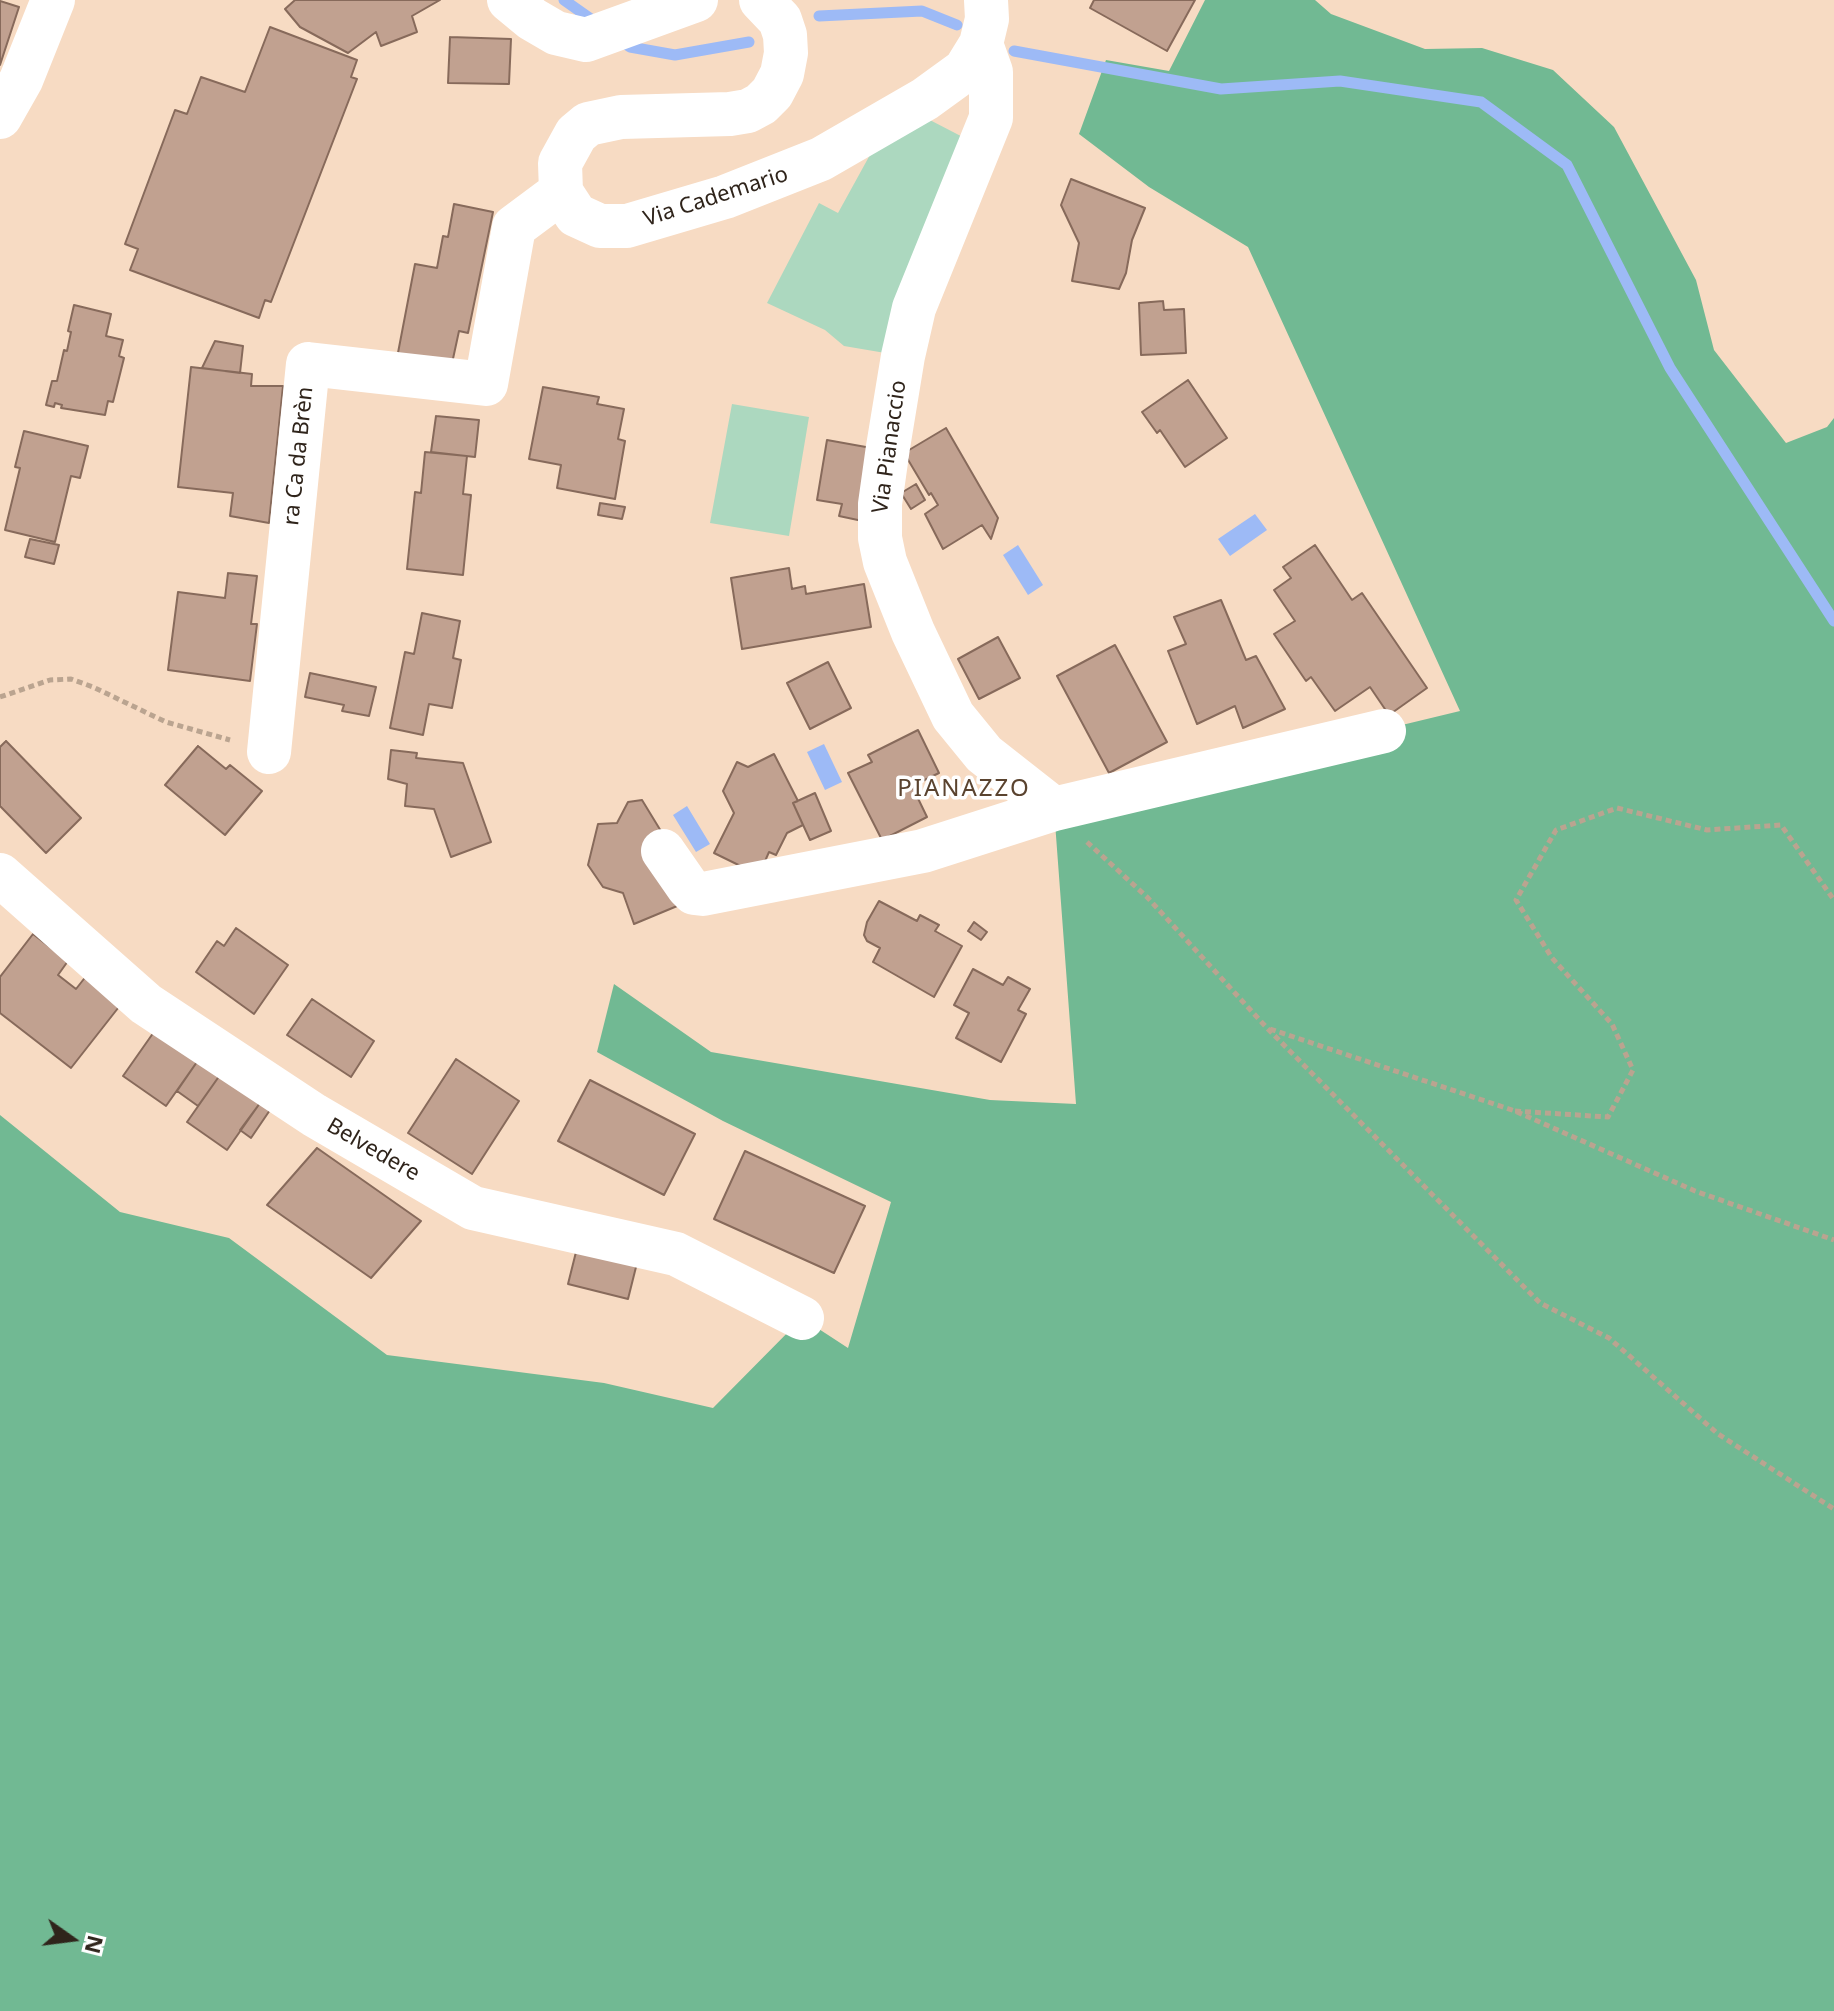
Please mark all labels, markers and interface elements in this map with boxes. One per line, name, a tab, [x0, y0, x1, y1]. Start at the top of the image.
street label: Via Cademario	[641, 161, 791, 233]
street label: Via Pianaccio	[868, 379, 912, 515]
street label: ra Ca da Brèn	[279, 385, 319, 527]
district label: PIANAZZO	[897, 775, 1031, 803]
street label: Belvedere	[322, 1113, 424, 1187]
north arrow	[32, 1899, 112, 1979]
text: N	[79, 1932, 112, 1957]

